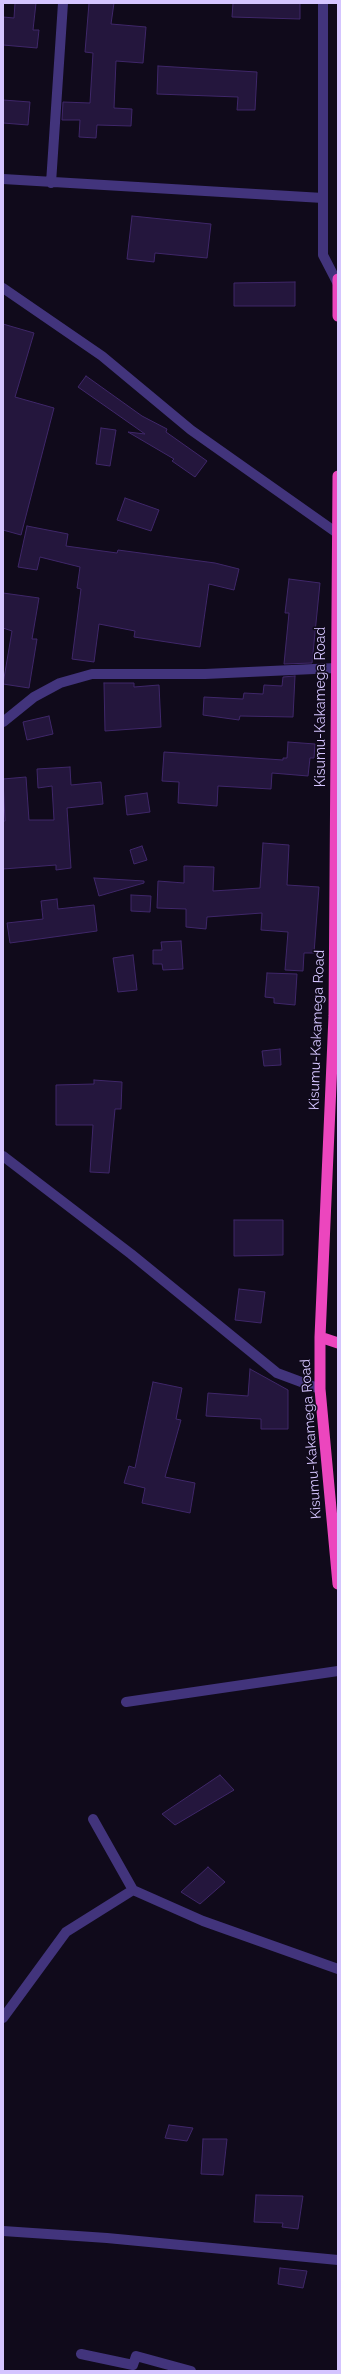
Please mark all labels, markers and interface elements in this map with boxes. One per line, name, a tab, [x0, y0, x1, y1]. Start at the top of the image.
street label: Kisumu-Kakamega Road	[313, 627, 329, 787]
street label: Kisumu-Kakamega Road	[306, 950, 328, 1110]
street label: Kisumu-Kakamega Road	[297, 1358, 325, 1520]

